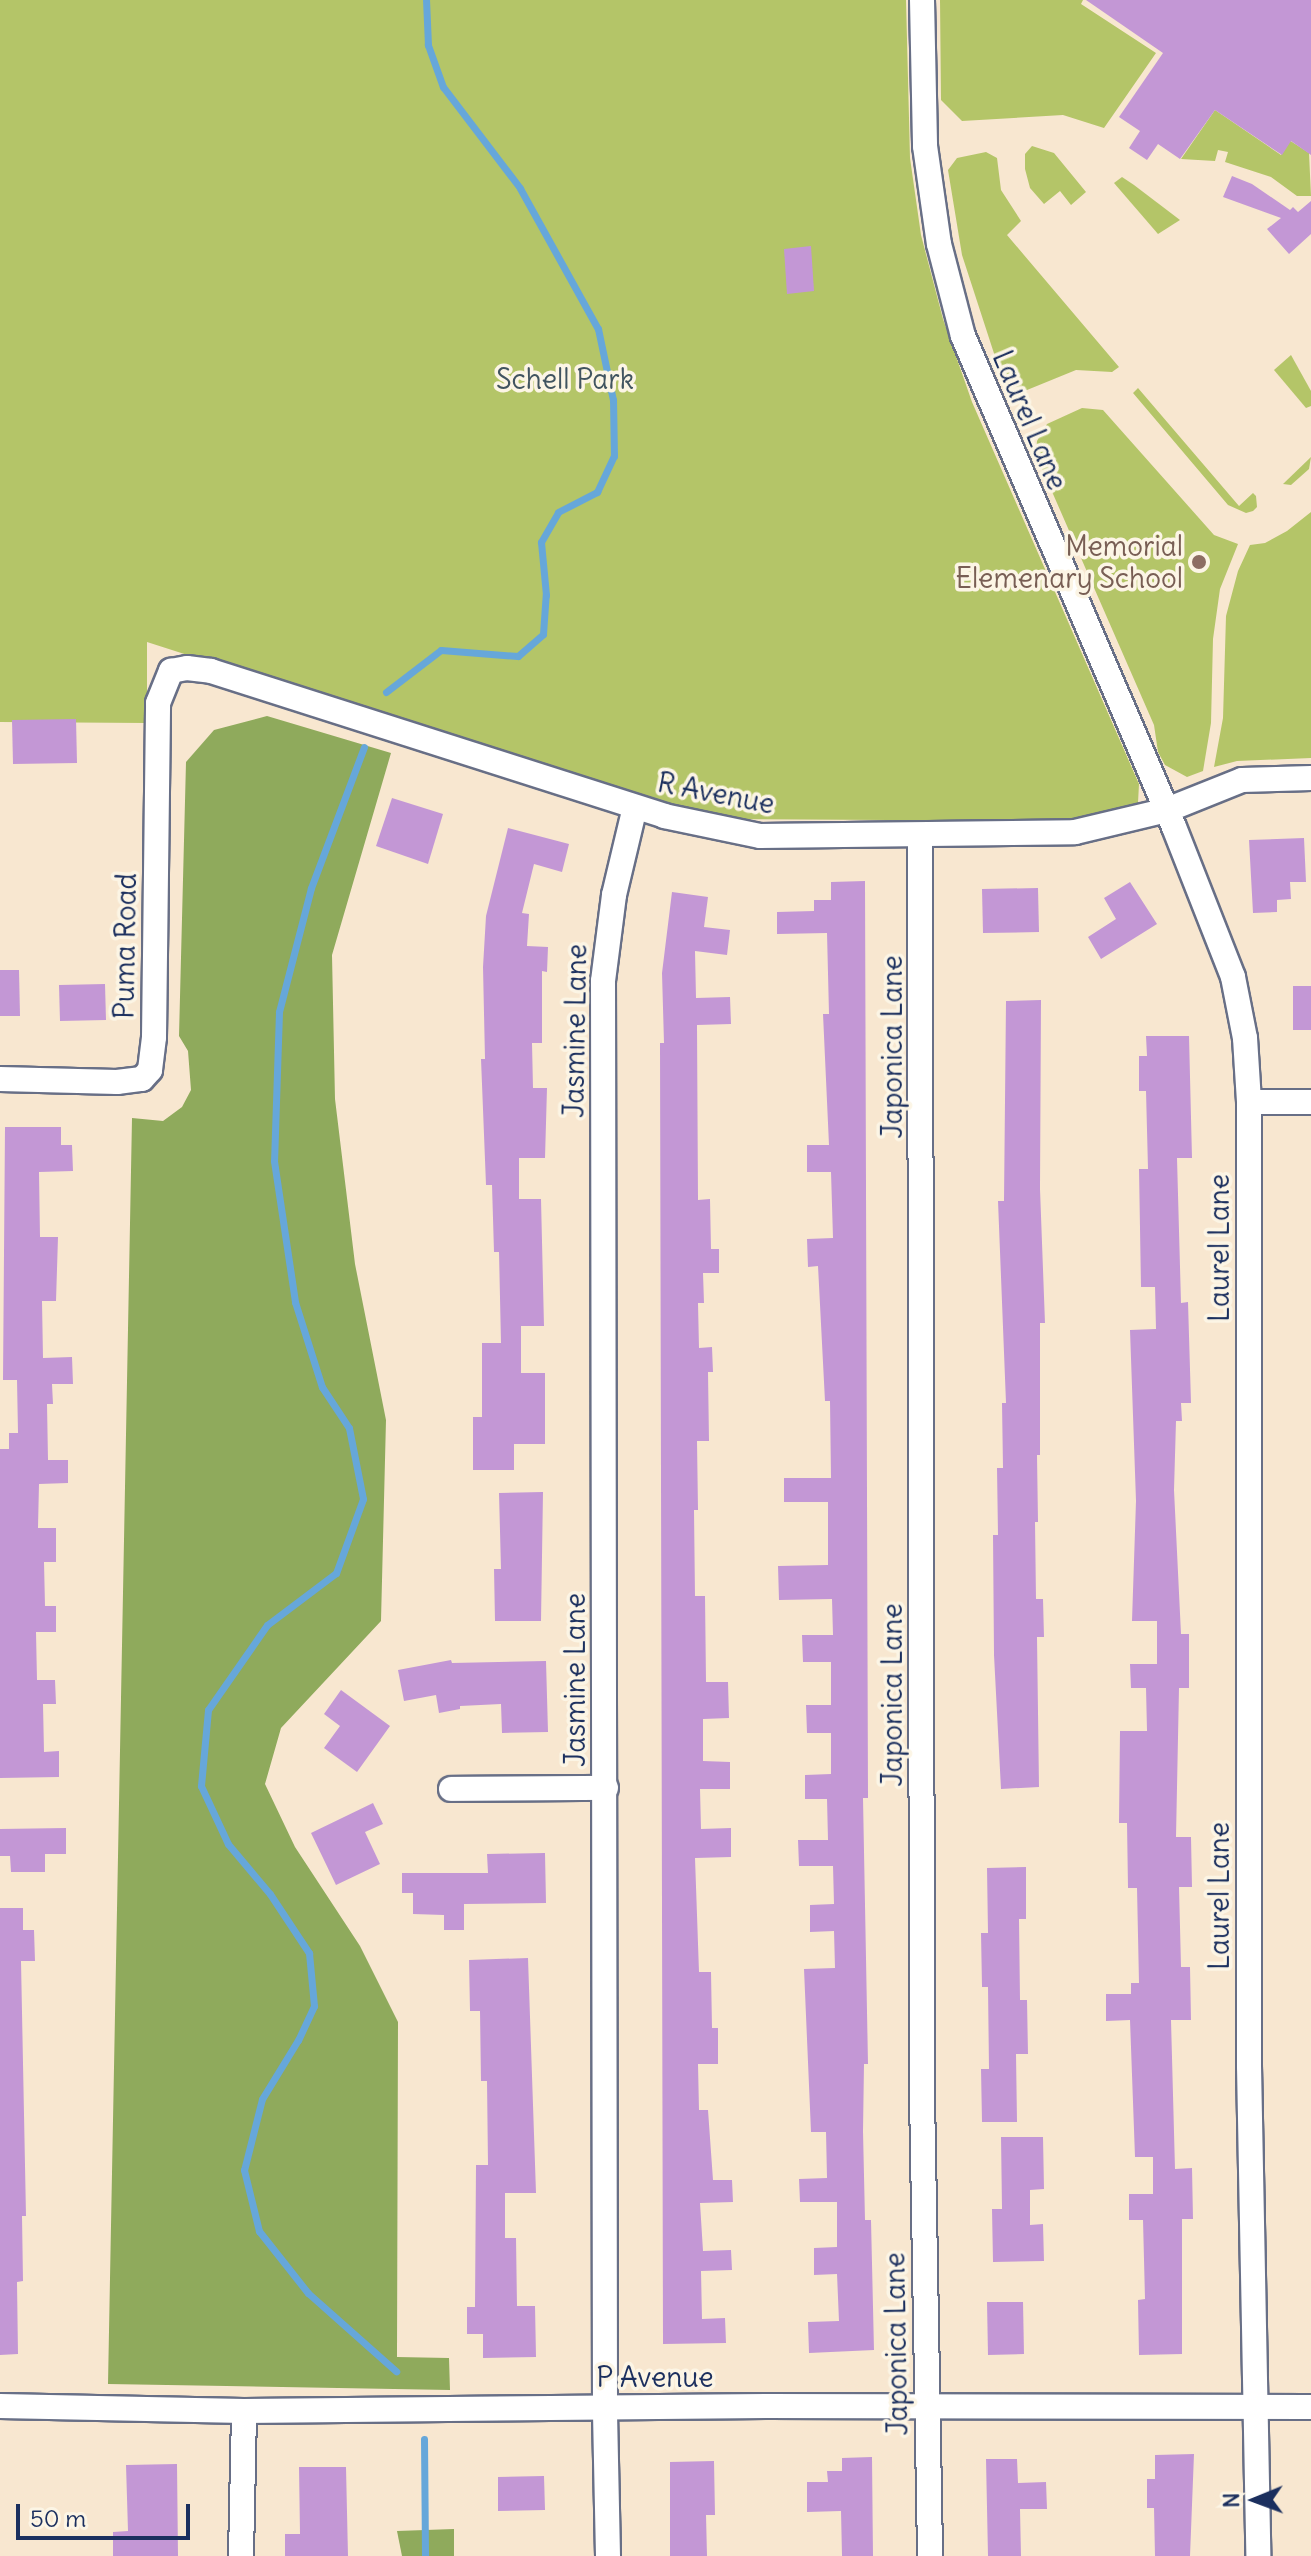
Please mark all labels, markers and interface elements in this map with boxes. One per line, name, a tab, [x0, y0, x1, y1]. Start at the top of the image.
street label: Laurel Lane	[986, 345, 1074, 495]
park label: Schell Park	[496, 362, 634, 396]
place label: Memorial Elemenary School	[956, 529, 1183, 595]
marker: Memorial Elemenary School	[1190, 553, 1208, 571]
street label: R Avenue	[655, 765, 777, 821]
street label: Puma Road	[107, 873, 143, 1019]
street label: Jasmine Lane	[557, 944, 593, 1118]
street label: Japonica Lane	[875, 955, 909, 1139]
street label: Laurel Lane	[1202, 1174, 1236, 1322]
street label: Jasmine Lane	[558, 1593, 592, 1767]
street label: Japonica Lane	[875, 1603, 909, 1787]
street label: Laurel Lane	[1202, 1822, 1236, 1970]
street label: Japonica Lane	[878, 2252, 914, 2436]
street label: P Avenue	[596, 2360, 714, 2394]
north arrow	[1215, 2460, 1295, 2540]
scale bar	[20, 2488, 194, 2538]
text: N	[1217, 2493, 1245, 2508]
text: 50 m	[30, 2503, 86, 2533]

